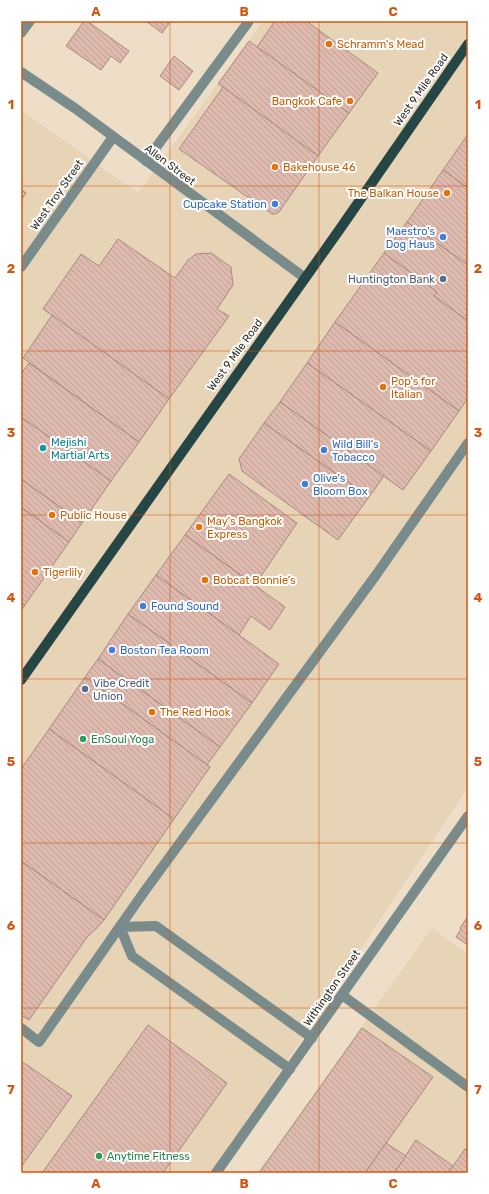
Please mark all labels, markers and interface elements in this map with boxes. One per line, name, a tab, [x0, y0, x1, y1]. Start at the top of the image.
text: A	[91, 4, 101, 19]
text: B	[239, 4, 249, 19]
text: C	[388, 4, 398, 19]
place label: Schramm's Mead	[337, 38, 424, 51]
marker: Schramm's Mead	[324, 39, 334, 49]
street label: West 9 Mile Road	[391, 51, 451, 129]
place label: Bangkok Cafe	[272, 95, 342, 108]
marker: Bangkok Cafe	[345, 96, 355, 106]
text: 1	[8, 97, 14, 112]
text: 1	[475, 97, 481, 112]
street label: Allen Street	[142, 142, 198, 189]
street label: West Troy Street	[28, 157, 87, 233]
place label: Bakehouse 46	[283, 161, 356, 174]
marker: Bakehouse 46	[270, 162, 280, 172]
place label: The Balkan House	[348, 187, 439, 200]
marker: The Balkan House	[442, 188, 452, 198]
place label: Cupcake Station	[183, 198, 267, 211]
marker: Cupcake Station	[270, 199, 280, 209]
place label: Maestro's Dog Haus	[386, 225, 435, 251]
marker: Maestro's Dog Haus	[438, 232, 448, 242]
text: 2	[7, 261, 15, 276]
text: 2	[474, 261, 482, 276]
place label: Huntington Bank	[348, 273, 435, 286]
marker: Huntington Bank	[438, 274, 448, 284]
street label: West 9 Mile Road	[205, 317, 265, 393]
place label: Pop's for Italian	[391, 375, 436, 401]
marker: Pop's for Italian	[378, 382, 388, 392]
text: 3	[7, 425, 16, 440]
text: 3	[474, 425, 483, 440]
place label: Mejishi Martial Arts	[51, 436, 110, 462]
place label: Wild Bill's Tobacco	[332, 438, 379, 464]
marker: Mejishi Martial Arts	[38, 443, 48, 453]
marker: Wild Bill's Tobacco	[319, 445, 329, 455]
place label: Olive's Bloom Box	[313, 472, 368, 498]
marker: Olive's Bloom Box	[300, 479, 310, 489]
place label: Public House	[60, 509, 127, 522]
marker: Public House	[47, 510, 57, 520]
place label: May's Bangkok Express	[207, 515, 283, 541]
marker: May's Bangkok Express	[194, 522, 204, 532]
place label: Tigerlily	[43, 566, 83, 579]
marker: Tigerlily	[30, 567, 40, 577]
place label: Bobcat Bonnie’s	[213, 574, 296, 587]
marker: Bobcat Bonnie’s	[200, 575, 210, 585]
text: 4	[7, 590, 16, 605]
text: 4	[474, 590, 483, 605]
place label: Found Sound	[151, 600, 219, 613]
marker: Found Sound	[138, 601, 148, 611]
place label: Boston Tea Room	[120, 644, 209, 657]
marker: Boston Tea Room	[107, 645, 117, 655]
place label: Vibe Credit Union	[93, 677, 150, 703]
marker: Vibe Credit Union	[80, 684, 90, 694]
place label: The Red Hook	[160, 706, 231, 719]
marker: The Red Hook	[147, 707, 157, 717]
place label: EnSoul Yoga	[91, 733, 154, 746]
marker: EnSoul Yoga	[78, 734, 88, 744]
text: 5	[7, 754, 15, 769]
text: 5	[474, 754, 482, 769]
text: 6	[7, 918, 16, 933]
text: 6	[474, 918, 483, 933]
street label: Withington Street	[301, 947, 364, 1029]
text: 7	[7, 1082, 15, 1097]
text: 7	[474, 1082, 482, 1097]
place label: Anytime Fitness	[107, 1150, 190, 1163]
marker: Anytime Fitness	[94, 1151, 104, 1161]
text: A	[91, 1176, 101, 1191]
text: B	[239, 1176, 249, 1191]
text: C	[388, 1176, 398, 1191]

